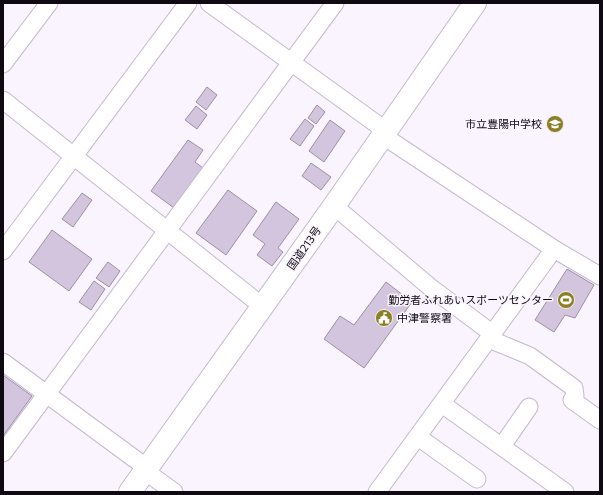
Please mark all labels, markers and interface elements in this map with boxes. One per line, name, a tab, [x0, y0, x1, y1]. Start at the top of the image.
school or university icon: 市立豊陽中学校	[545, 114, 565, 134]
place label: 市立豊陽中学校	[465, 117, 542, 130]
street label: 国道213号	[284, 223, 323, 272]
sports icon: 勤労者ふれあいスポーツセンター	[556, 290, 576, 310]
place label: 勤労者ふれあいスポーツセンター	[388, 293, 553, 306]
public building icon: 中津警察署	[374, 308, 394, 328]
place label: 中津警察署	[397, 311, 452, 324]

